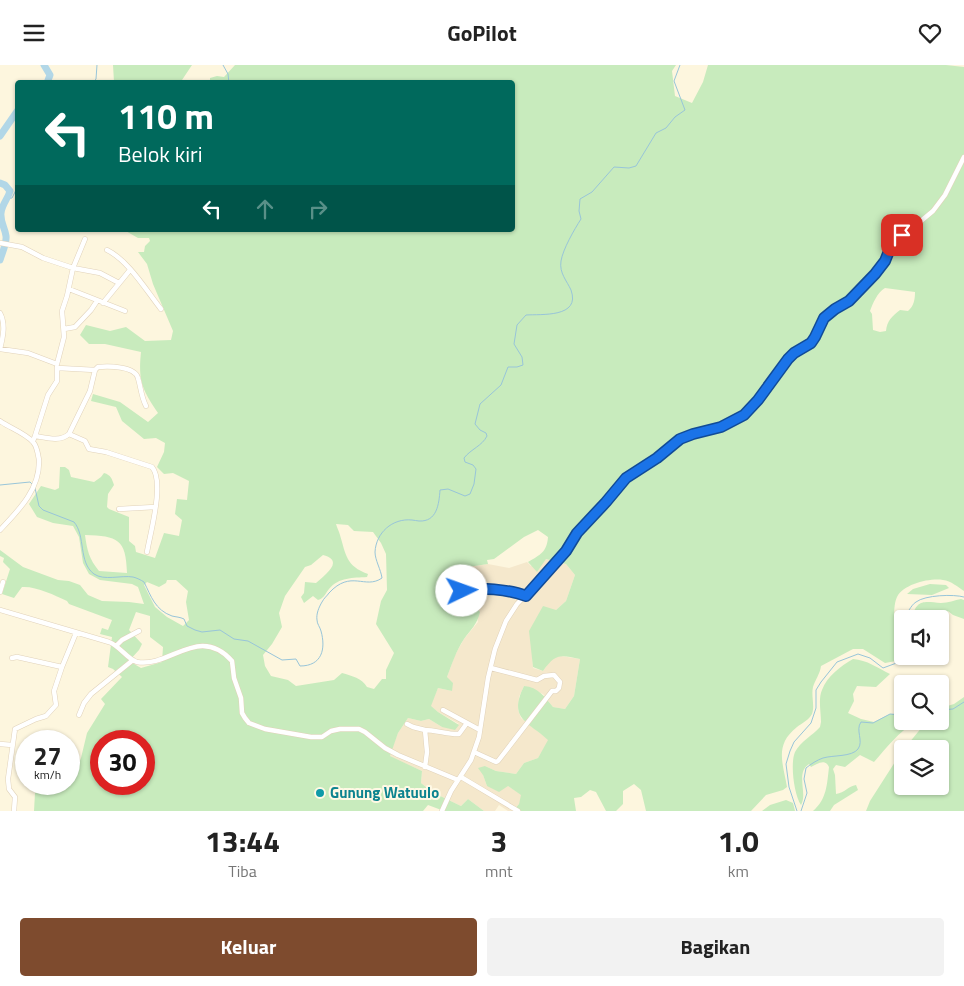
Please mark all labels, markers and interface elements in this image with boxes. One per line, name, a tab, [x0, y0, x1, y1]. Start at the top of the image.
text: GoPilot	[447, 16, 517, 50]
icon: menu	[20, 19, 48, 47]
icon: heart	[916, 19, 944, 47]
text: 110 m	[118, 89, 214, 143]
icon: left	[35, 100, 100, 165]
text: Belok kiri	[118, 137, 203, 171]
icon: left	[198, 195, 226, 223]
icon: ahead	[251, 195, 279, 223]
icon: right	[304, 195, 332, 223]
pin	[881, 214, 923, 256]
icon: arrive	[888, 221, 916, 249]
position arrow	[435, 564, 487, 616]
map controls	[894, 610, 949, 795]
button: sound	[894, 610, 949, 665]
button: search	[894, 675, 949, 730]
speed limit sign: 30	[90, 730, 155, 795]
text: 27	[33, 737, 62, 775]
button: layers	[894, 740, 949, 795]
text: km/h	[34, 765, 61, 784]
place label: Gunung Watuulo	[330, 781, 439, 804]
marker: Gunung Watuulo	[314, 787, 326, 799]
text: 13:44	[205, 818, 280, 864]
text: 3	[490, 818, 507, 864]
text: 1.0	[718, 818, 759, 864]
text: Tiba	[228, 859, 257, 883]
text: mnt	[485, 859, 513, 883]
text: km	[728, 859, 749, 883]
button: Keluar	[20, 918, 477, 976]
button: Bagikan	[487, 918, 944, 976]

